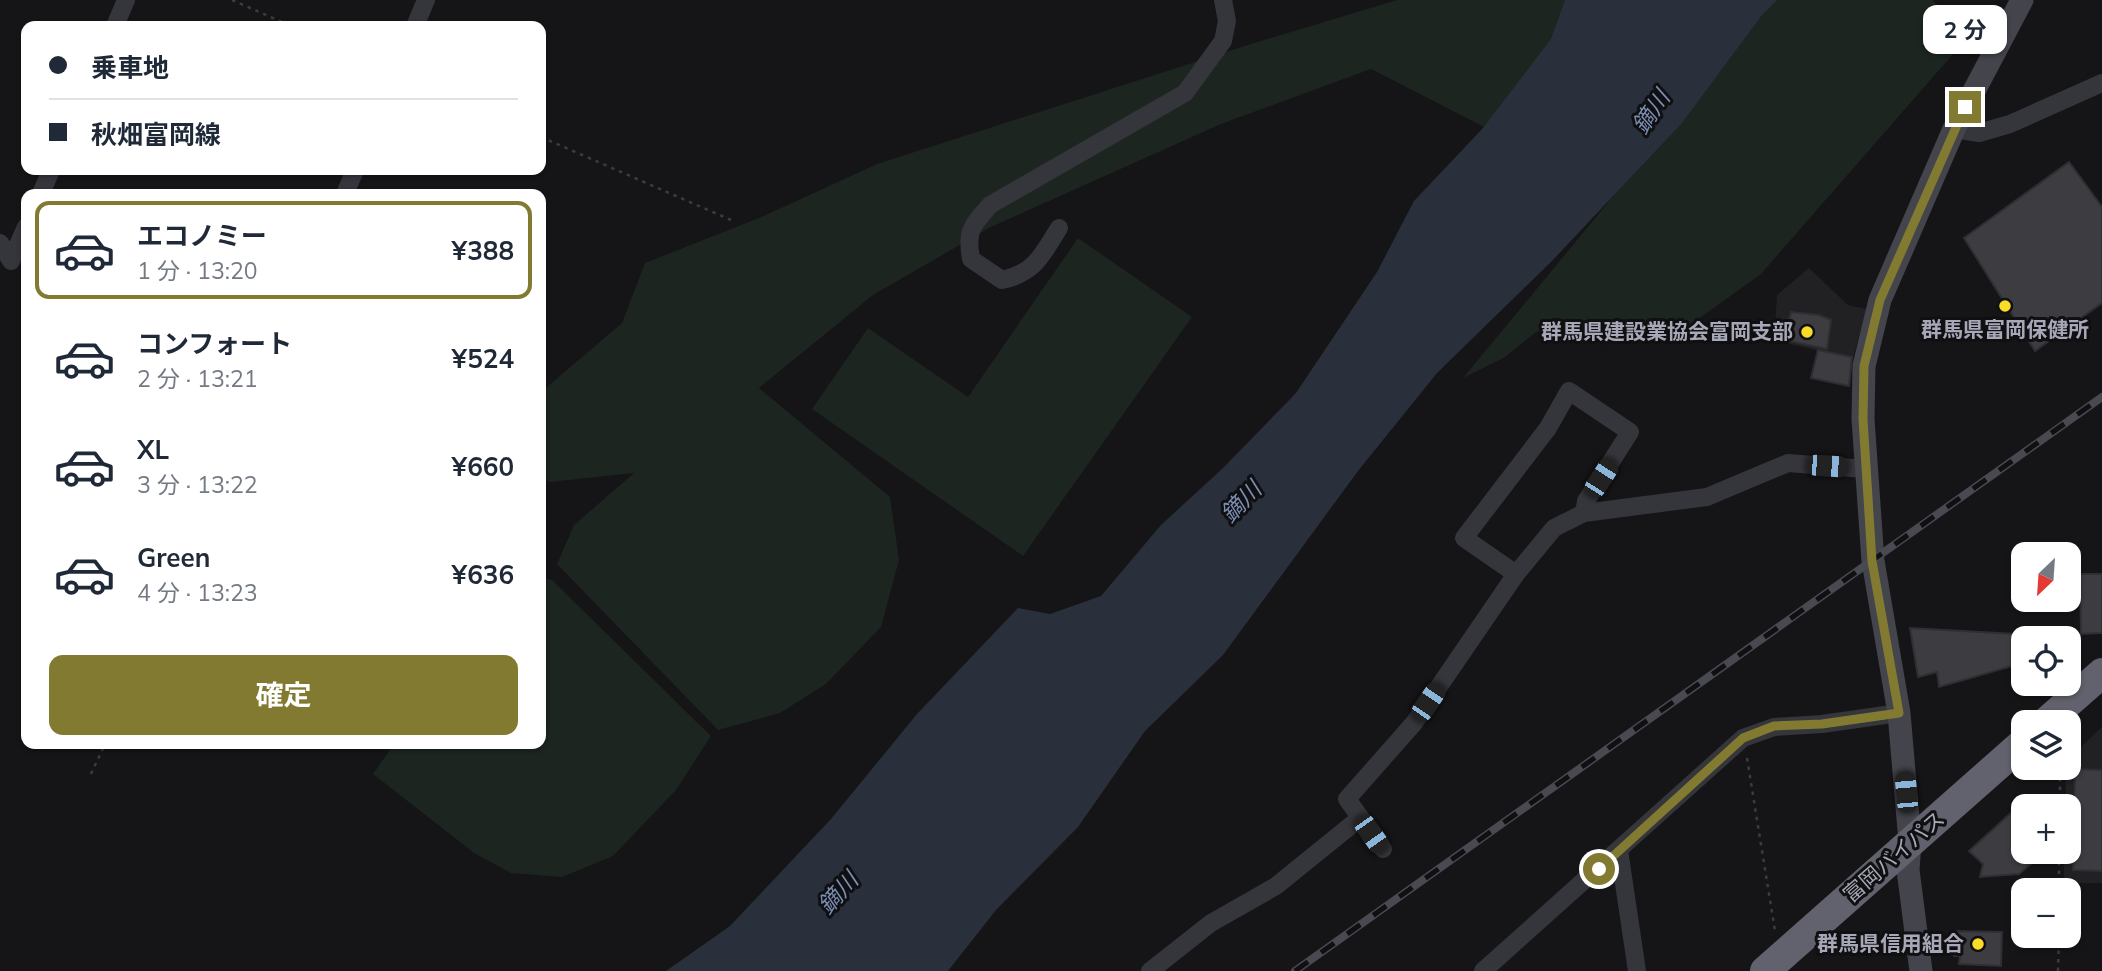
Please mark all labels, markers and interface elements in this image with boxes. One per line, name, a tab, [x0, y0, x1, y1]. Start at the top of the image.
callout: 2 分	[1923, 6, 2007, 55]
text: 2 分	[1943, 15, 1987, 44]
text: 乗車地	[91, 51, 169, 84]
water label: 鏑川	[1626, 82, 1677, 139]
route end	[1949, 91, 1981, 123]
text: 秋畑富岡線	[91, 118, 221, 151]
icon: car	[53, 219, 116, 282]
text: エコノミー	[137, 219, 267, 252]
text: ¥388	[452, 234, 514, 267]
text: 1 分 · 13:20	[137, 256, 258, 285]
marker: 群馬県富岡保健所	[1997, 298, 2013, 314]
place label: 群馬県富岡保健所	[1921, 316, 2089, 342]
place label: 群馬県建設業協会富岡支部	[1541, 318, 1793, 344]
marker: 群馬県建設業協会富岡支部	[1799, 324, 1815, 340]
icon: car	[53, 327, 116, 390]
text: コンフォート	[137, 327, 292, 360]
text: ¥524	[452, 342, 514, 375]
text: 2 分 · 13:21	[137, 364, 258, 393]
text: XL	[137, 433, 169, 466]
icon: car	[53, 435, 116, 498]
text: ¥660	[452, 450, 514, 483]
car	[1806, 454, 1849, 478]
car	[1581, 455, 1622, 501]
text: 3 分 · 13:22	[137, 470, 258, 499]
water label: 鏑川	[1214, 473, 1269, 528]
text: Green	[137, 541, 210, 574]
north arrow	[2011, 542, 2081, 612]
map controls	[2011, 542, 2081, 948]
icon: car	[53, 543, 116, 606]
text: ¥636	[452, 558, 514, 591]
text: 4 分 · 13:23	[137, 578, 258, 607]
button: locate	[2011, 626, 2081, 696]
button: 確定	[49, 655, 518, 735]
car	[1408, 679, 1449, 725]
button: layers	[2011, 710, 2081, 780]
car	[1894, 770, 1919, 814]
button: +	[2011, 794, 2081, 864]
street label: 富岡バイパス	[1837, 805, 1949, 907]
car	[1351, 811, 1392, 857]
route start	[1583, 853, 1615, 885]
water label: 鏑川	[811, 864, 866, 919]
button: −	[2011, 878, 2081, 948]
place label: 群馬県信用組合	[1817, 930, 1964, 956]
marker: 群馬県信用組合	[1970, 936, 1986, 952]

